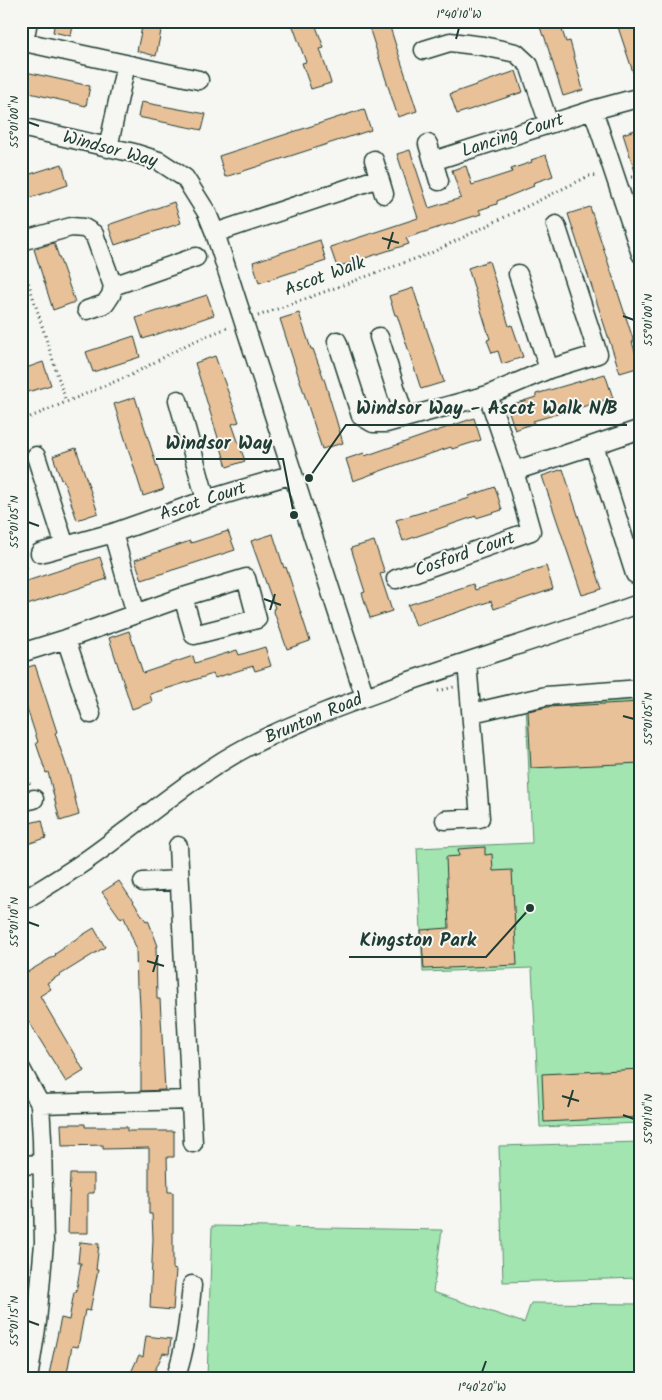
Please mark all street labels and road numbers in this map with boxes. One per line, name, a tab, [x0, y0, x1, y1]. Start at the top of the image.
street label: Lancing Court	[458, 106, 569, 166]
street label: Windsor Way	[59, 123, 161, 177]
street label: Ascot Walk	[280, 249, 370, 305]
street label: Ascot Court	[156, 474, 251, 530]
street label: Cosford Court	[411, 524, 520, 586]
street label: Brunton Road	[261, 685, 368, 753]

